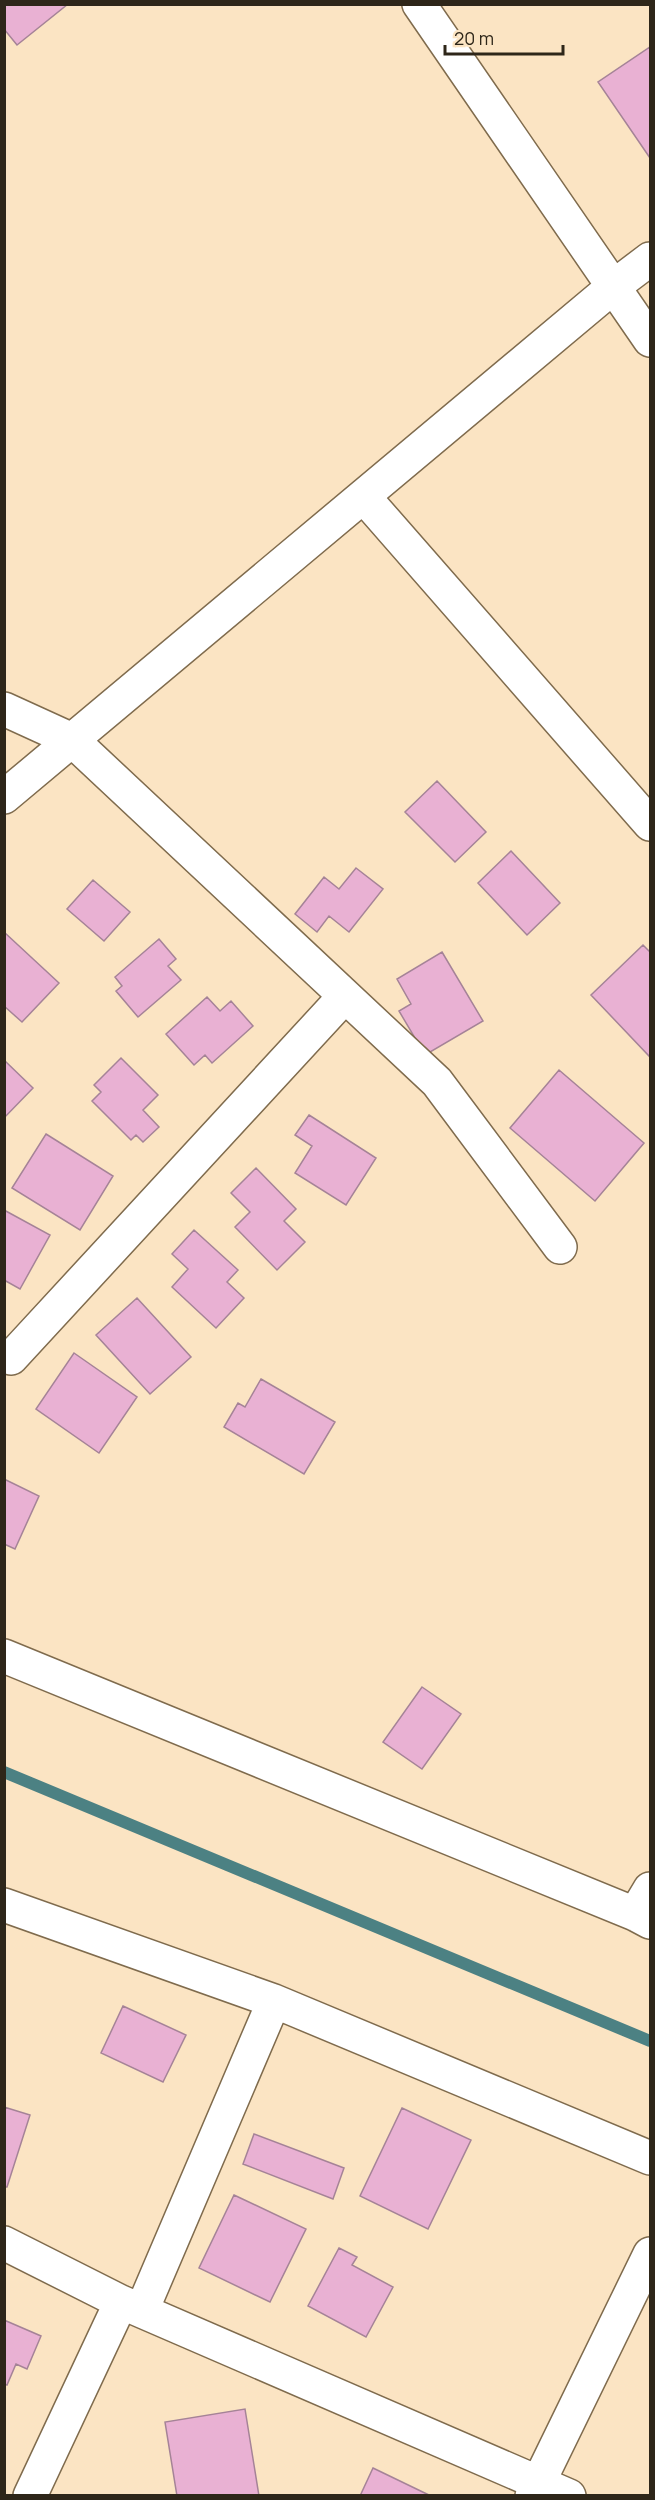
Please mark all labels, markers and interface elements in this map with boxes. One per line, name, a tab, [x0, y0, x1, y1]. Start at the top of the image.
scale bar	[445, 18, 564, 56]
text: 20 m	[454, 26, 494, 50]

